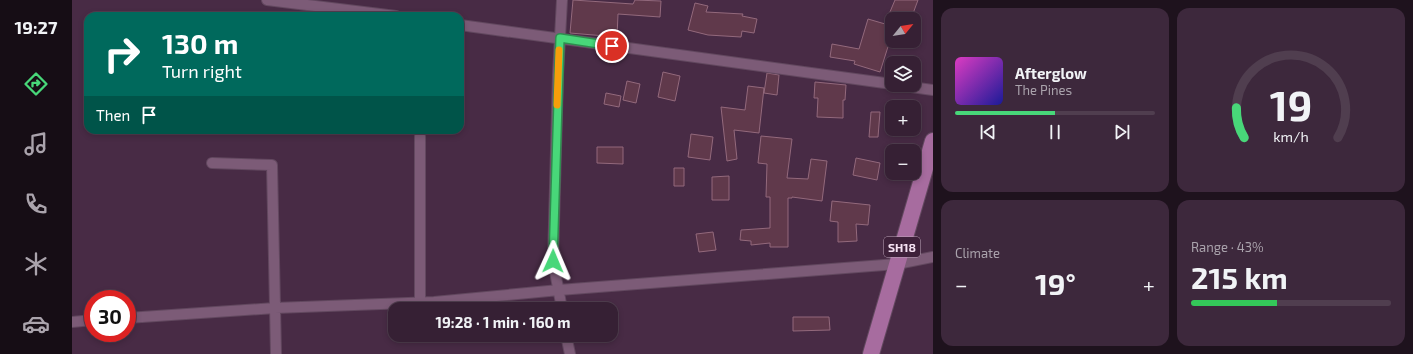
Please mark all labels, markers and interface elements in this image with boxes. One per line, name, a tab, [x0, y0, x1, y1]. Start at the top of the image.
north arrow	[885, 12, 921, 48]
map controls	[885, 12, 921, 180]
text: 19:27	[15, 16, 57, 38]
text: 130 m	[162, 26, 238, 60]
icon: right	[96, 28, 148, 80]
pin	[595, 29, 629, 63]
icon: arrive	[601, 35, 623, 57]
button: layers	[885, 56, 921, 92]
text: Turn right	[162, 60, 242, 82]
text: Afterglow	[1015, 64, 1087, 82]
icon: directions	[22, 70, 50, 98]
text: 19	[1270, 79, 1312, 129]
text: The Pines	[1015, 82, 1072, 98]
button: +	[885, 100, 921, 136]
icon: arrive	[138, 104, 160, 126]
text: Then	[96, 106, 130, 124]
icon: previous	[977, 121, 999, 143]
icon: pause	[1044, 121, 1066, 143]
icon: next	[1111, 121, 1133, 143]
text: km/h	[1273, 127, 1309, 144]
icon: music	[22, 130, 50, 158]
button: −	[885, 144, 921, 180]
icon: phone	[22, 190, 50, 218]
road number: SH18	[884, 237, 920, 257]
text: Range · 43%	[1191, 239, 1264, 255]
position arrow	[532, 240, 574, 282]
text: Climate	[955, 245, 1000, 261]
icon: climate	[22, 250, 50, 278]
text: 215 km	[1191, 259, 1288, 295]
text: 19°	[1035, 265, 1076, 301]
text: −	[955, 271, 968, 297]
text: +	[1143, 271, 1155, 297]
speed limit sign: 30	[84, 290, 136, 342]
icon: car	[22, 310, 50, 338]
text: 19:28 · 1 min · 160 m	[435, 313, 571, 331]

